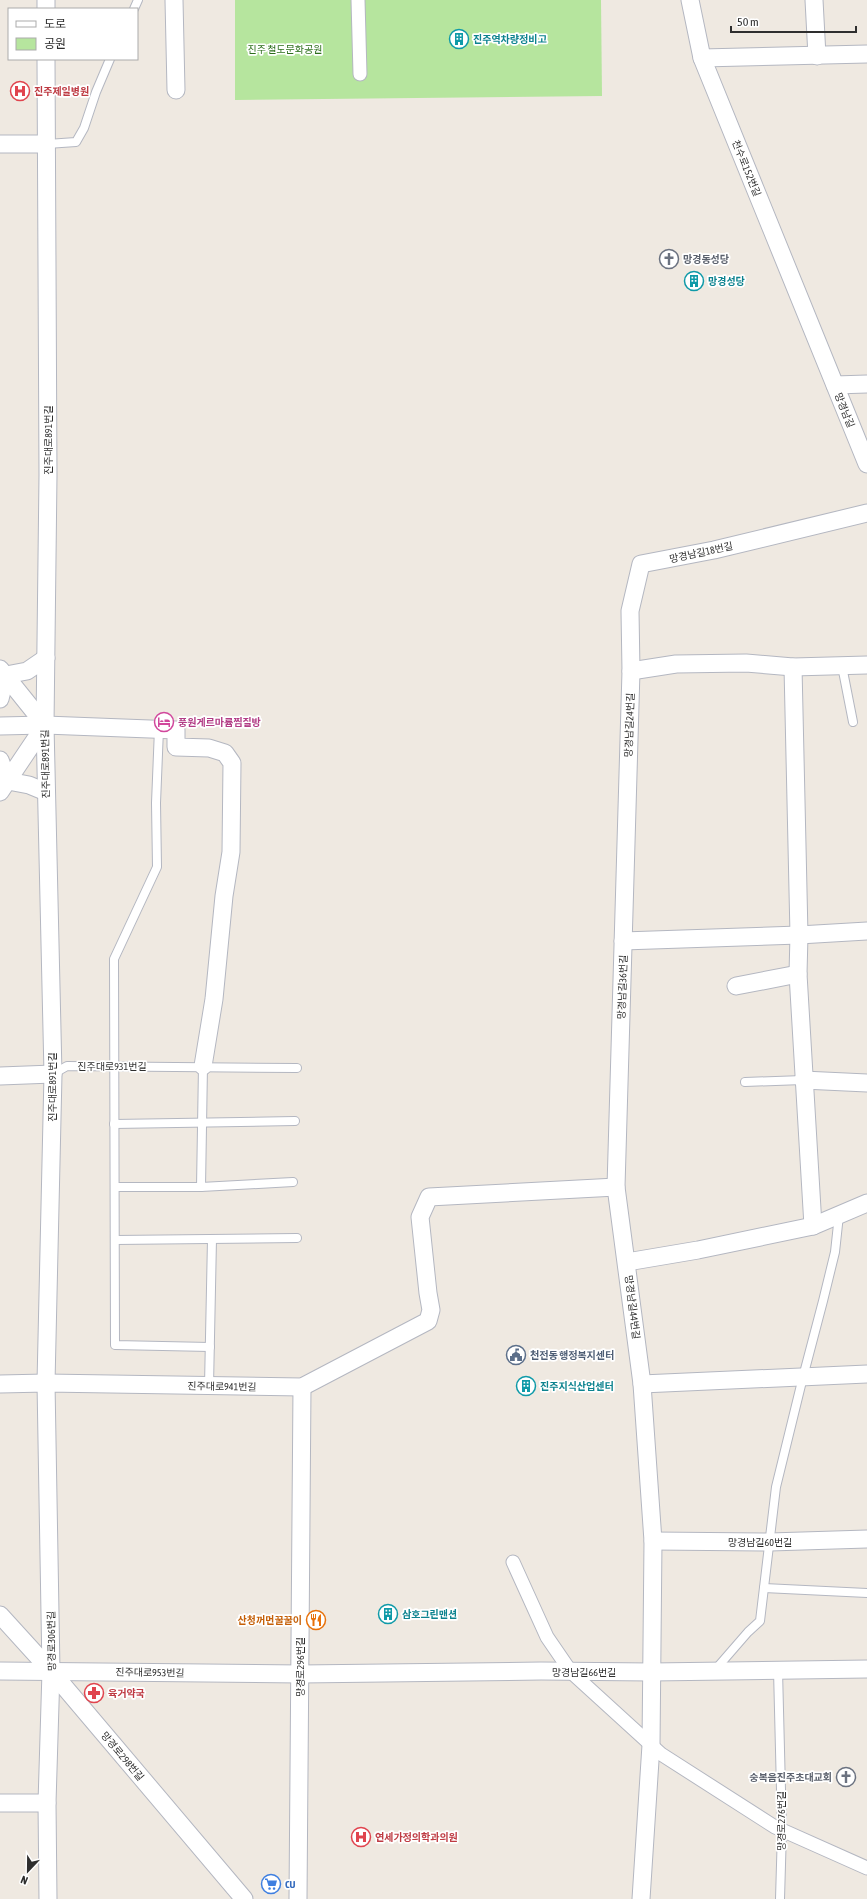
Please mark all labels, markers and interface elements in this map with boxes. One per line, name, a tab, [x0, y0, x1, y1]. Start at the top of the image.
legend	[8, 8, 138, 60]
scale bar	[731, 8, 856, 34]
text: 50 m	[737, 15, 759, 29]
text: 도로	[44, 17, 66, 31]
building icon: 진주역차량정비고	[448, 28, 470, 50]
place label: 진주역차량정비고	[473, 34, 547, 45]
text: 공원	[44, 37, 66, 51]
park label: 진주 철도문화공원	[248, 44, 322, 55]
hospital icon: 진주제일병원	[9, 80, 31, 102]
place label: 진주제일병원	[34, 86, 89, 97]
street label: 천수로152번길	[730, 138, 763, 198]
church icon: 망경동성당	[658, 248, 680, 270]
place label: 망경동성당	[683, 254, 729, 265]
building icon: 망경성당	[683, 270, 705, 292]
place label: 망경성당	[708, 276, 745, 287]
street label: 망경남길	[833, 391, 857, 429]
street label: 진주대로891번길	[43, 405, 54, 475]
street label: 망경남길18번길	[668, 540, 734, 565]
street label: 망경남길24번길	[623, 693, 636, 757]
hotel icon: 풍원게르마륨찜질방	[153, 711, 175, 733]
place label: 풍원게르마륨찜질방	[178, 717, 261, 728]
street label: 진주대로891번길	[39, 729, 52, 799]
street label: 망경남길36번길	[616, 955, 629, 1019]
street label: 진주대로891번길	[47, 1052, 58, 1122]
street label: 진주대로931번길	[77, 1061, 147, 1072]
street label: 망경남길44번길	[623, 1274, 642, 1340]
public building icon: 천전동 행정복지센터	[505, 1344, 527, 1366]
place label: 천전동 행정복지센터	[530, 1349, 614, 1361]
building icon: 진주지식산업센터	[515, 1375, 537, 1397]
street label: 진주대로941번길	[187, 1380, 257, 1393]
place label: 진주지식산업센터	[540, 1381, 614, 1392]
street label: 망경남길60번길	[728, 1537, 792, 1548]
building icon: 삼호그린맨션	[377, 1603, 399, 1625]
restaurant icon: 산청꺼먼꿀꿀이	[305, 1609, 327, 1631]
place label: 삼호그린맨션	[402, 1609, 457, 1620]
street label: 망경로306번길	[45, 1611, 58, 1671]
place label: 산청꺼먼꿀꿀이	[238, 1615, 302, 1626]
street label: 망경로296번길	[295, 1637, 306, 1697]
street label: 진주대로953번길	[115, 1666, 185, 1679]
street label: 망경남길66번길	[552, 1667, 616, 1678]
pharmacy icon: 육거약국	[83, 1682, 105, 1704]
place label: 육거약국	[108, 1688, 145, 1699]
street label: 망경로298번길	[99, 1730, 146, 1783]
church icon: 숭복음진주초대교회	[835, 1766, 857, 1788]
place label: 숭복음진주초대교회	[749, 1772, 832, 1783]
street label: 망경로276번길	[776, 1791, 787, 1851]
hospital icon: 연세가정의학과의원	[350, 1826, 372, 1848]
place label: 연세가정의학과의원	[375, 1831, 458, 1843]
north arrow	[8, 1851, 48, 1891]
text: N	[19, 1873, 30, 1887]
supermarket icon: CU	[260, 1873, 282, 1895]
place label: CU	[285, 1879, 296, 1890]

